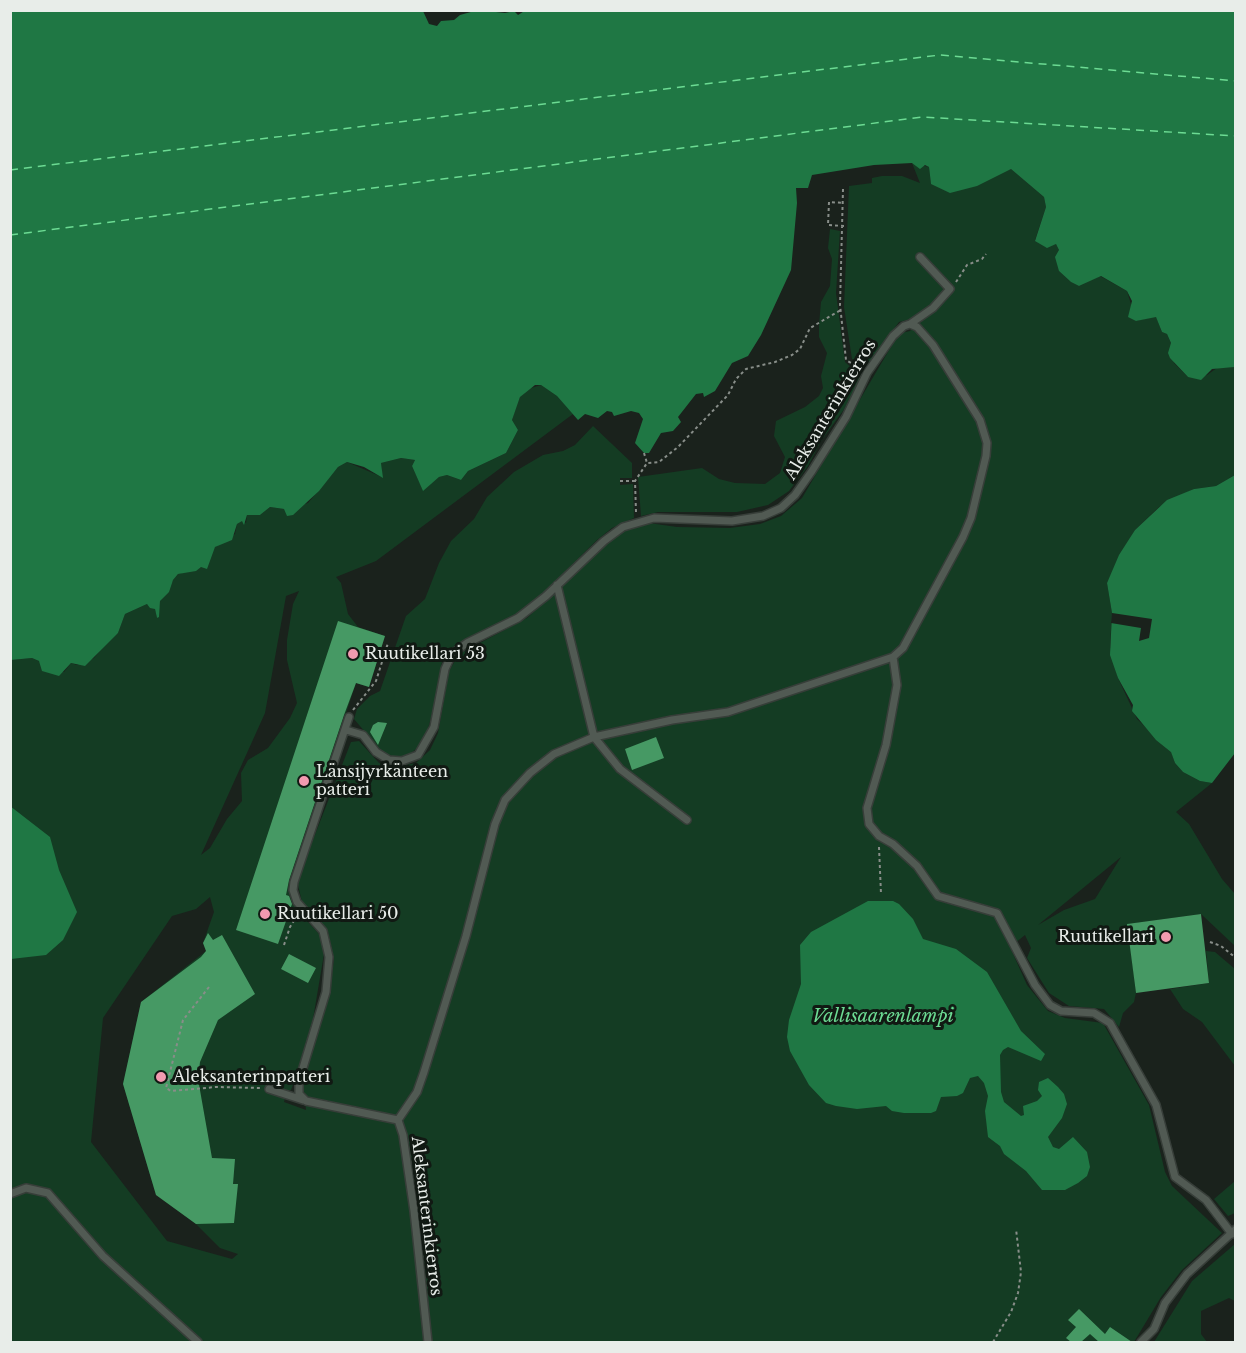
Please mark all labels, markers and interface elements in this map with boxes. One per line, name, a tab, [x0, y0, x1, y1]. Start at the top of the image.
street label: Aleksanterinkierros	[781, 336, 881, 484]
place label: Ruutikellari 53	[365, 644, 485, 664]
marker: Ruutikellari 53	[346, 647, 360, 661]
place label: Länsijyrkänteen patteri	[316, 762, 448, 800]
marker: Länsijyrkänteen patteri	[297, 774, 311, 788]
place label: Ruutikellari 50	[277, 904, 398, 924]
marker: Ruutikellari 50	[258, 907, 272, 921]
place label: Ruutikellari	[1058, 927, 1154, 947]
marker: Ruutikellari	[1159, 930, 1173, 944]
water label: Vallisaarenlampi	[812, 1006, 954, 1028]
place label: Aleksanterinpatteri	[173, 1067, 330, 1087]
marker: Aleksanterinpatteri	[154, 1070, 168, 1084]
street label: Aleksanterinkierros	[407, 1135, 445, 1297]

